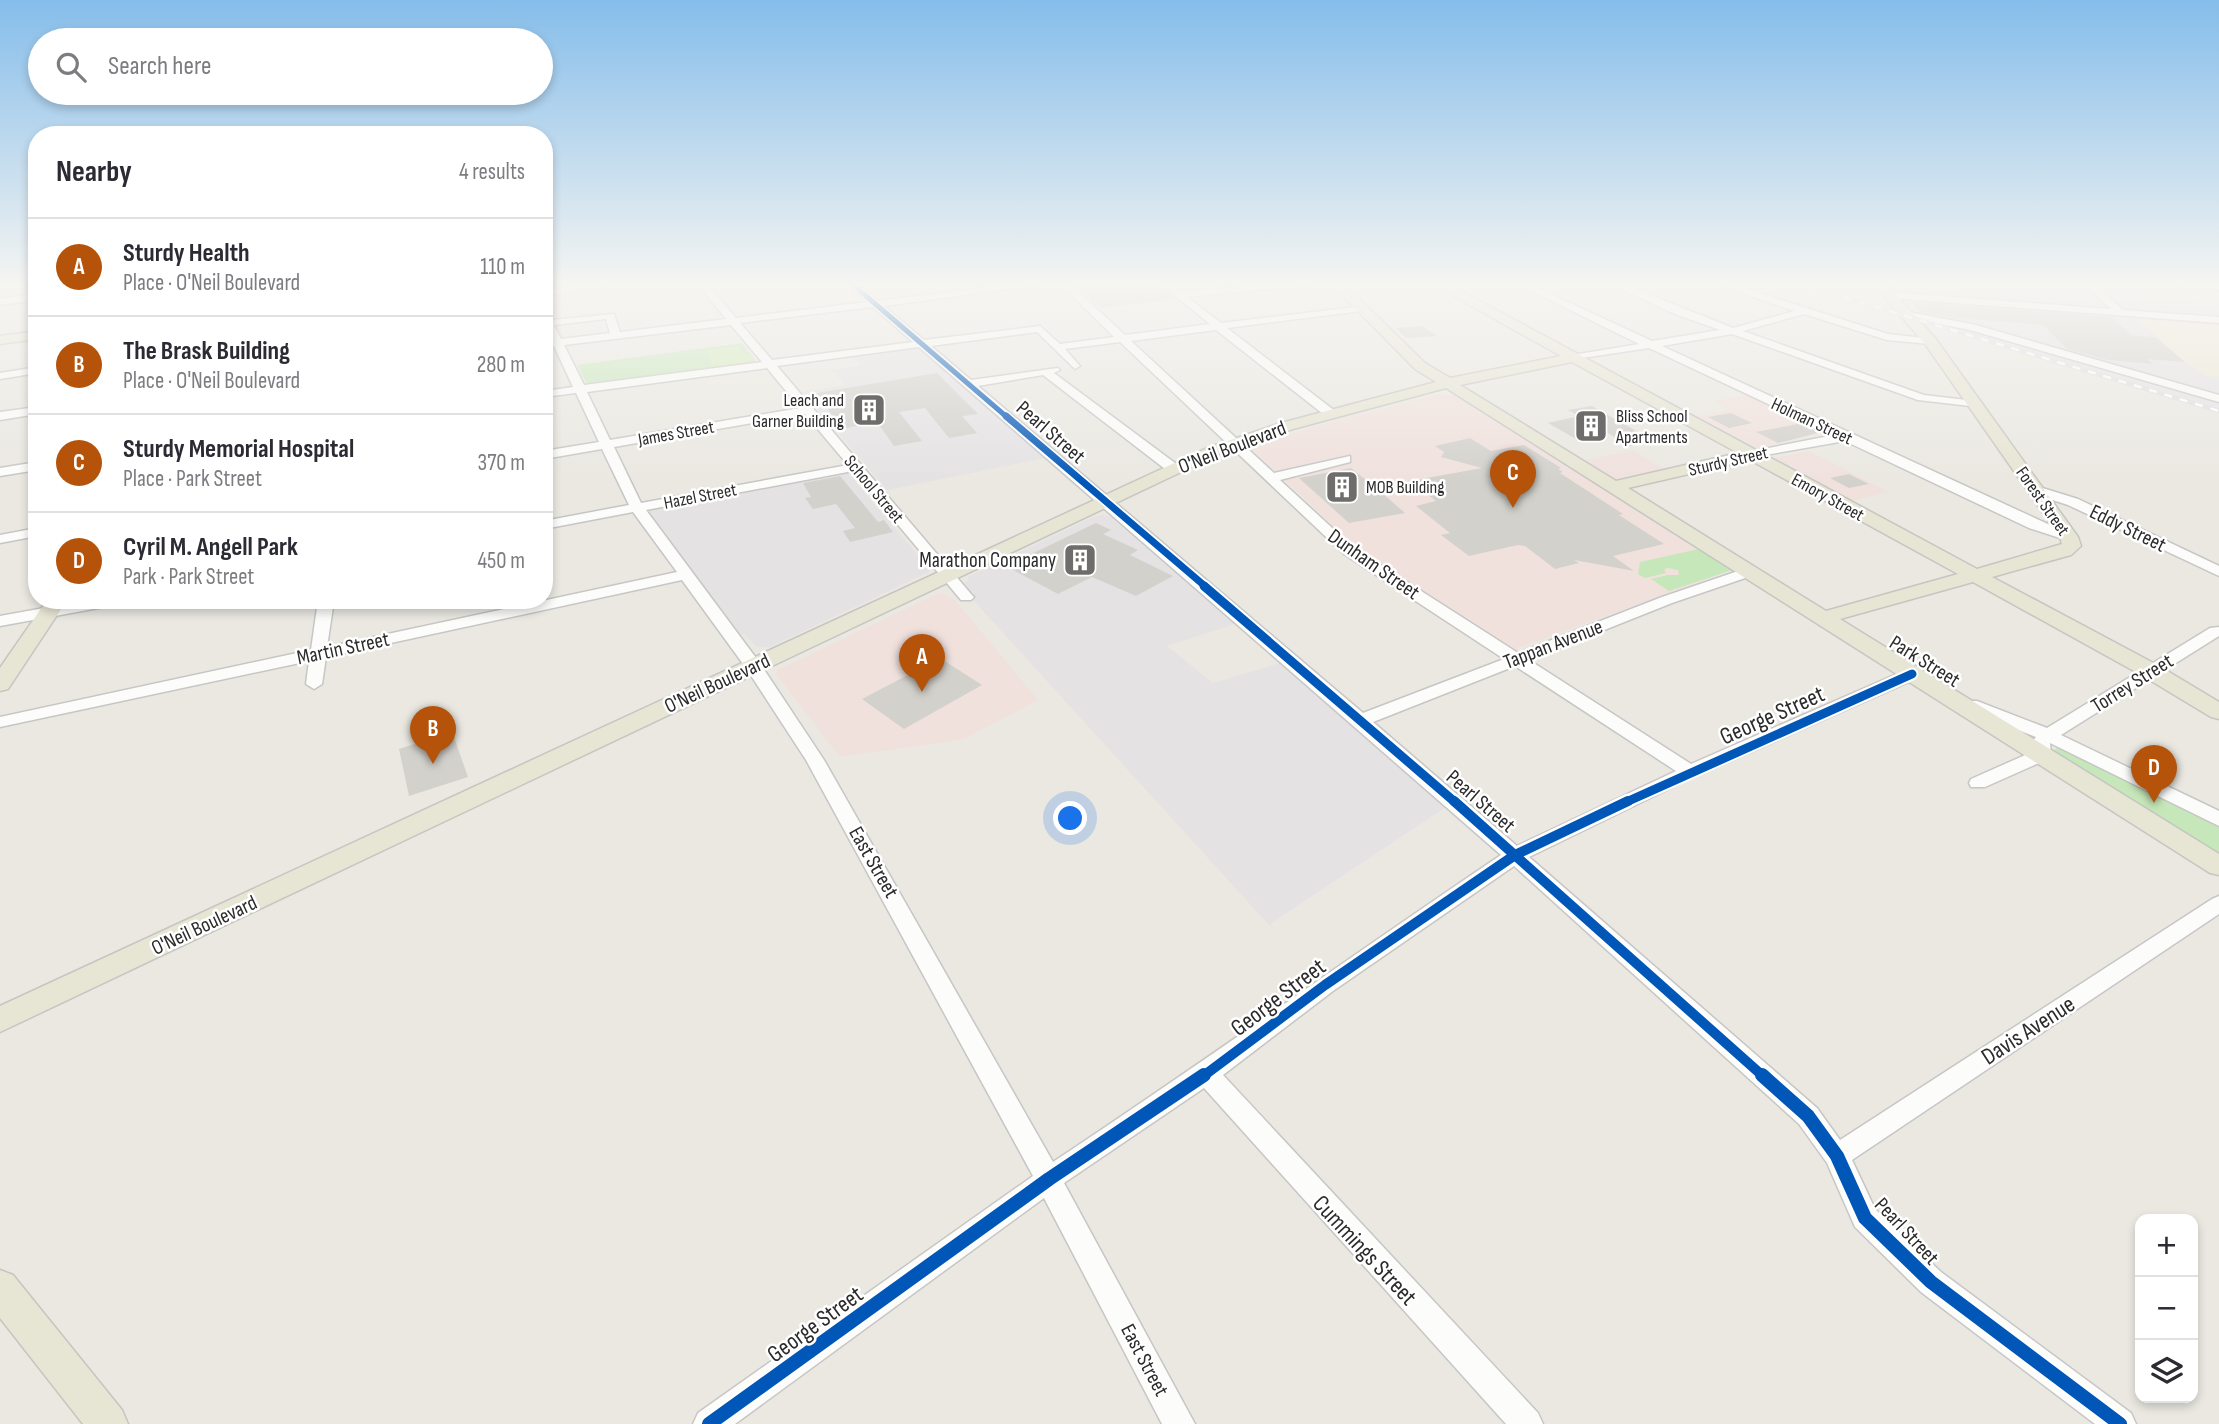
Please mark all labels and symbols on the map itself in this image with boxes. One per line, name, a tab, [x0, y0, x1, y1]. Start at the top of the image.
place label: Leach and Garner Building	[752, 390, 844, 432]
building icon: Leach and Garner Building	[850, 391, 888, 429]
street label: Holman Street	[1768, 394, 1856, 450]
street label: Pearl Street	[1011, 396, 1090, 469]
place label: Bliss School Apartments	[1615, 406, 1688, 448]
building icon: Bliss School Apartments	[1572, 407, 1610, 445]
street label: O'Neil Boulevard	[1175, 415, 1290, 479]
street label: James Street	[636, 416, 716, 451]
street label: Sturdy Street	[1686, 442, 1770, 481]
pin: C	[1490, 450, 1536, 508]
street label: School Street	[839, 451, 908, 528]
street label: Forest Street	[2011, 463, 2074, 540]
building icon: MOB Building	[1323, 468, 1361, 506]
street label: Emory Street	[1788, 469, 1868, 526]
place label: MOB Building	[1366, 477, 1444, 498]
street label: Hazel Street	[662, 479, 739, 514]
street label: Eddy Street	[2086, 499, 2170, 558]
street label: Dunham Street	[1323, 524, 1424, 605]
building icon: Marathon Company	[1061, 541, 1099, 579]
place label: Marathon Company	[919, 548, 1056, 573]
street label: Tappan Avenue	[1500, 614, 1606, 675]
street label: Martin Street	[295, 627, 392, 670]
street label: Park Street	[1885, 630, 1965, 693]
pin: A	[899, 634, 945, 692]
street label: O'Neil Boulevard	[661, 648, 774, 719]
street label: Torrey Street	[2087, 649, 2178, 718]
street label: George Street	[1715, 680, 1829, 751]
pin: B	[410, 706, 456, 764]
pin: D	[2131, 745, 2177, 803]
street label: Pearl Street	[1441, 765, 1520, 838]
your location	[1053, 801, 1087, 835]
street label: East Street	[843, 822, 904, 902]
street label: O'Neil Boulevard	[148, 890, 261, 961]
street label: George Street	[1225, 952, 1332, 1043]
street label: Davis Avenue	[1976, 990, 2080, 1071]
street label: Cummings Street	[1306, 1189, 1423, 1311]
street label: Pearl Street	[1869, 1192, 1944, 1270]
street label: George Street	[762, 1280, 869, 1369]
street label: East Street	[1115, 1320, 1174, 1401]

